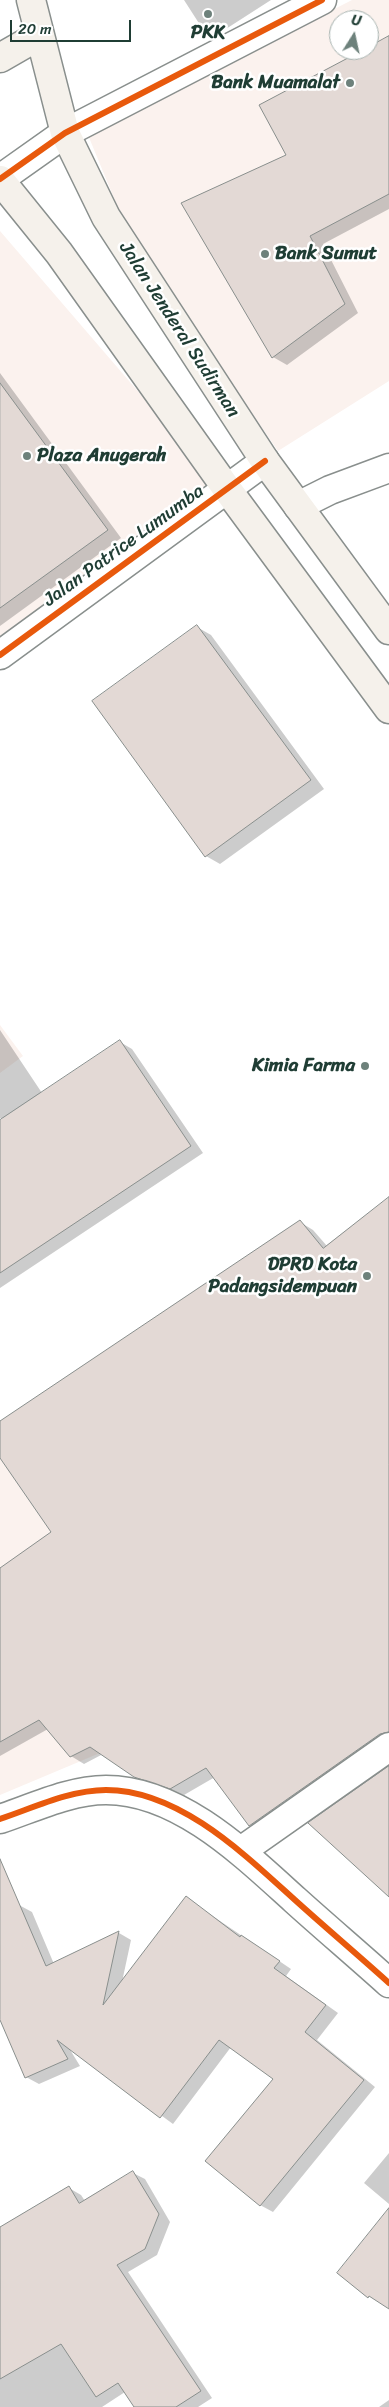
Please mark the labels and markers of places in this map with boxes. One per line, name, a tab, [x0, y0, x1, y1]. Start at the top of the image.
marker: PKK	[202, 8, 214, 20]
place label: PKK	[191, 22, 225, 44]
place label: Bank Muamalat	[211, 72, 340, 94]
marker: Bank Muamalat	[344, 77, 356, 89]
place label: Bank Sumut	[275, 243, 377, 265]
marker: Bank Sumut	[259, 248, 271, 260]
place label: Plaza Anugerah	[37, 445, 167, 467]
marker: Plaza Anugerah	[21, 450, 33, 462]
place label: Kimia Farma	[252, 1055, 355, 1077]
marker: Kimia Farma	[359, 1060, 371, 1072]
place label: DPRD Kota Padangsidempuan	[208, 1254, 357, 1298]
marker: DPRD Kota Padangsidempuan	[361, 1270, 373, 1282]

